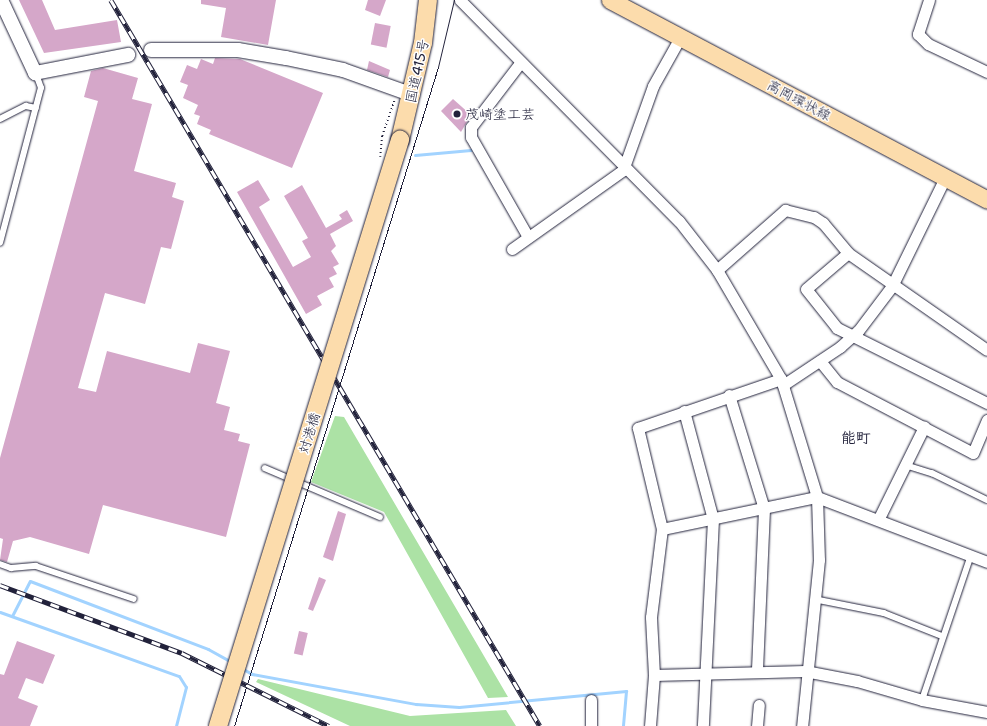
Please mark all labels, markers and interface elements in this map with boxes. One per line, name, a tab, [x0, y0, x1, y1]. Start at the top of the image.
street label: 国道415号	[402, 37, 432, 105]
street label: 高岡環状線	[764, 76, 834, 124]
place label: 茂崎塗工芸	[465, 106, 535, 122]
marker: 茂崎塗工芸	[452, 109, 462, 119]
street label: 対港橋	[295, 410, 323, 456]
district label: 能町	[841, 430, 871, 448]

